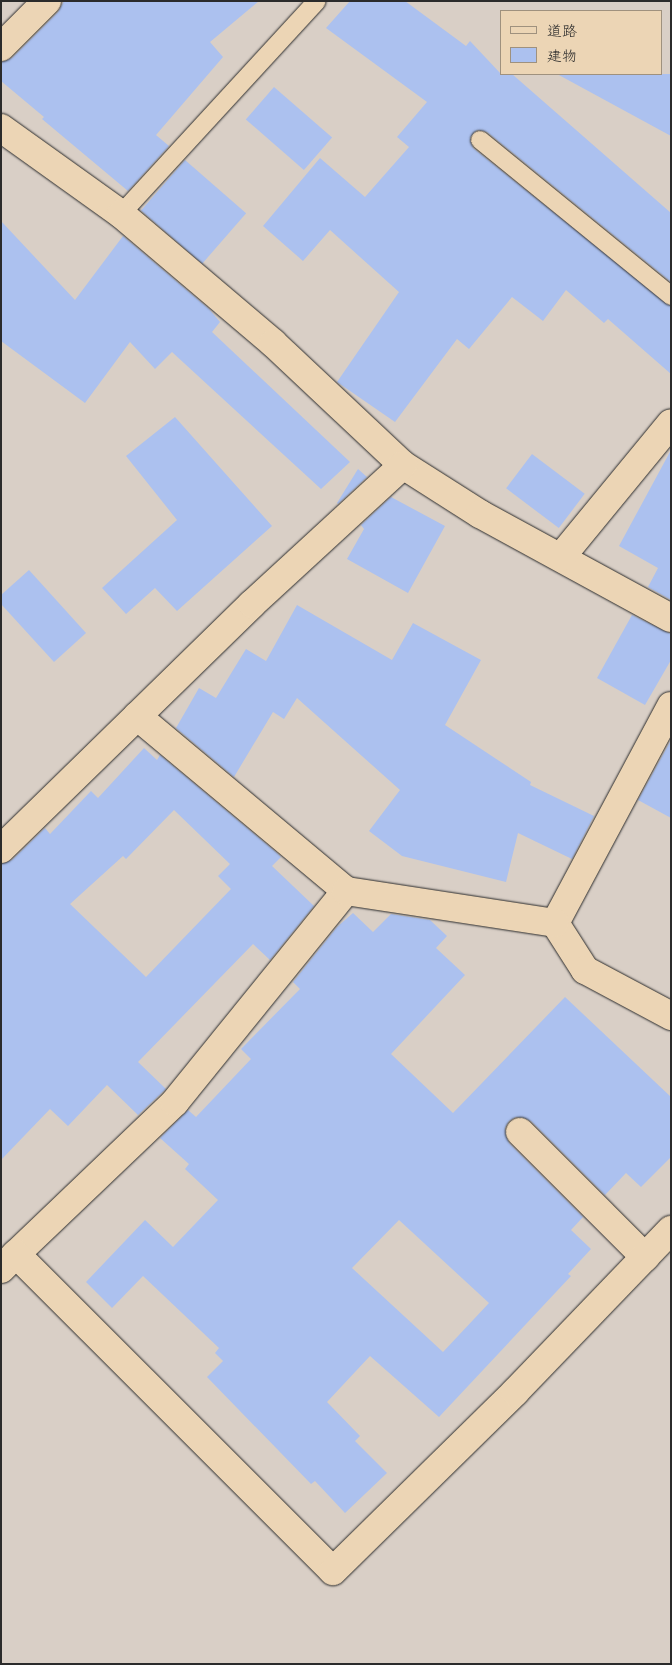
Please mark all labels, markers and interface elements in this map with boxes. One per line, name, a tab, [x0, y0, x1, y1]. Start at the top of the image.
legend	[500, 10, 662, 75]
text: 道路	[547, 22, 577, 40]
text: 建物	[547, 47, 577, 65]

